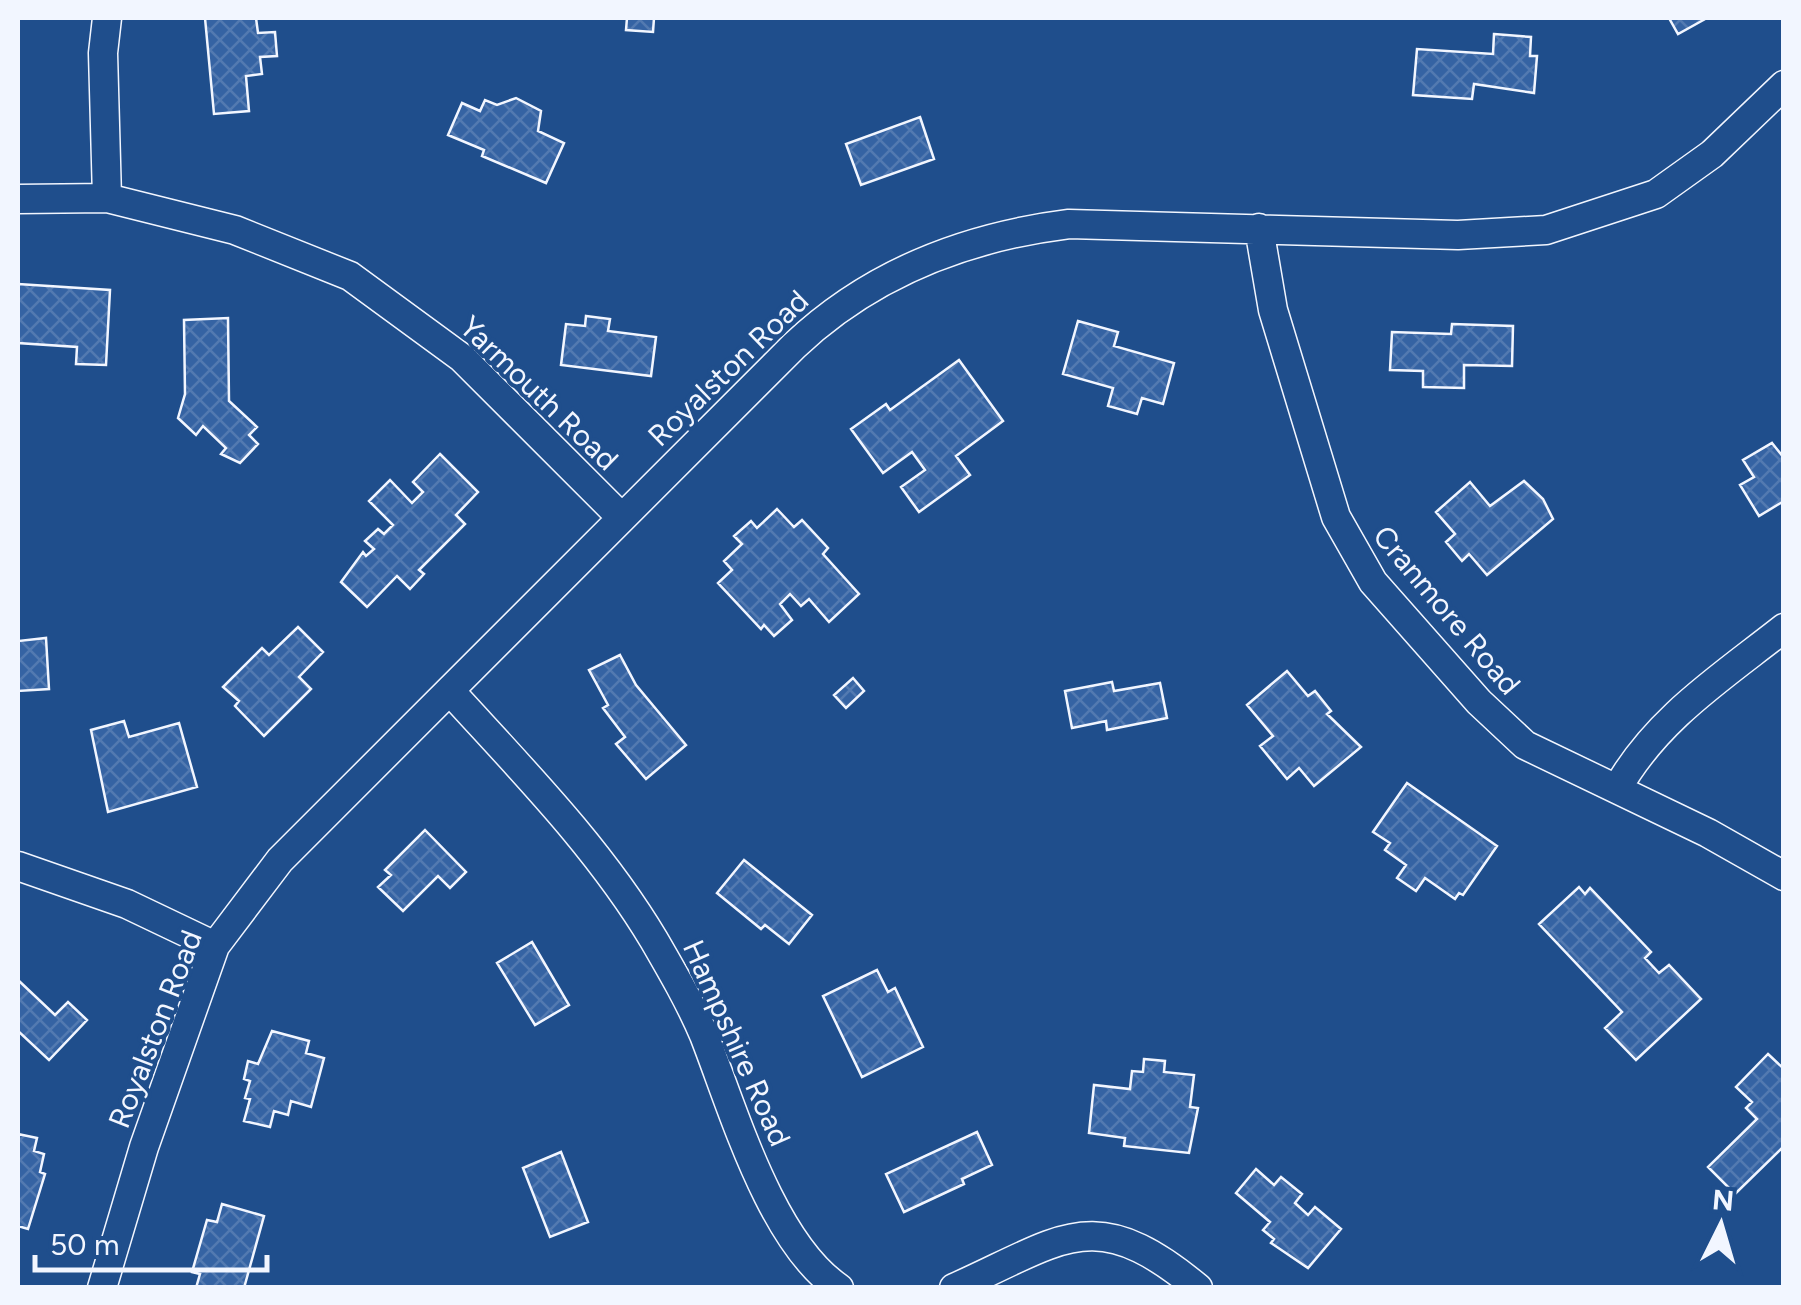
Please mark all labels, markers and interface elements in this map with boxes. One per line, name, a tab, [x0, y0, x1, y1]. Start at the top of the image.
street label: Royalston Road	[640, 282, 816, 454]
street label: Yarmouth Road	[452, 308, 626, 478]
street label: Cranmore Road	[1365, 518, 1529, 702]
street label: Royalston Road	[100, 925, 210, 1133]
street label: Hampshire Road	[675, 934, 799, 1152]
north arrow	[1671, 1175, 1771, 1275]
text: N	[1711, 1182, 1735, 1218]
scale bar	[35, 1210, 268, 1272]
text: 50 m	[50, 1226, 119, 1263]

